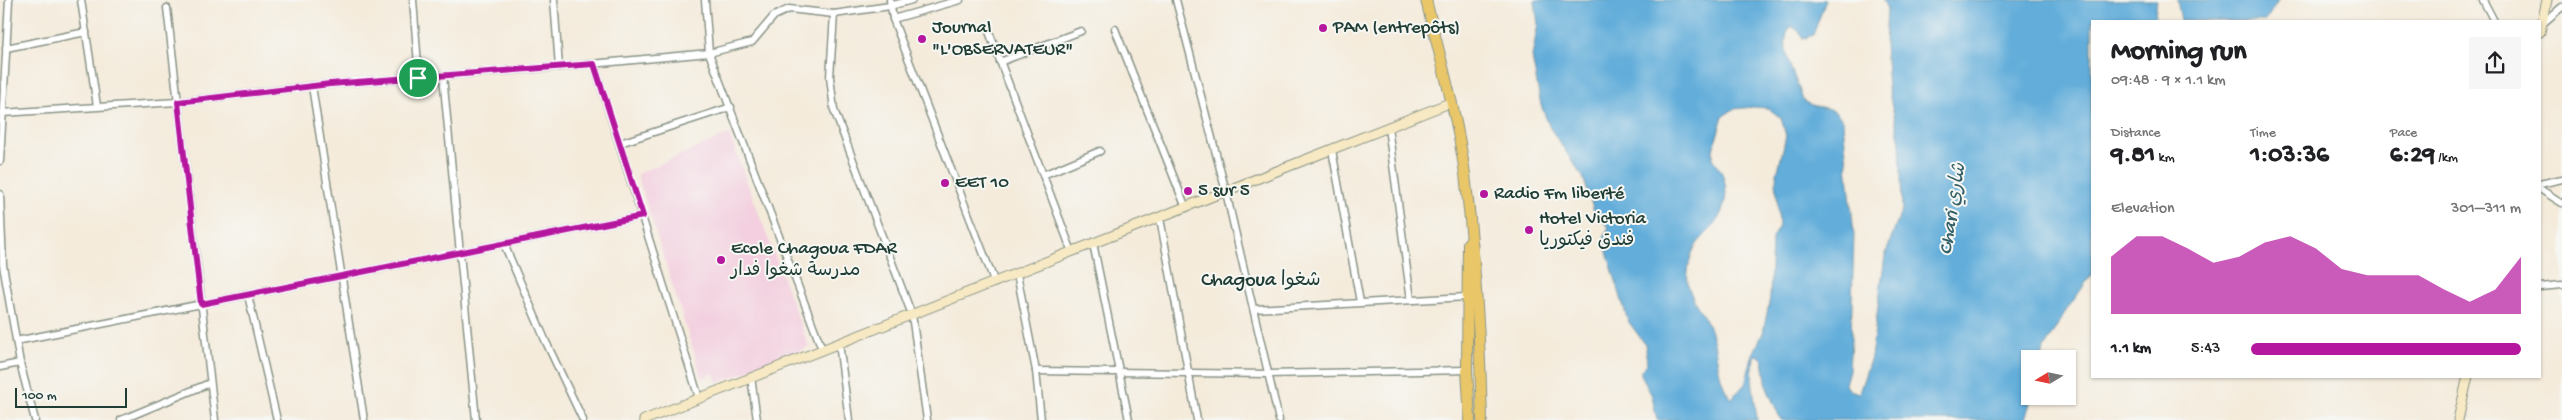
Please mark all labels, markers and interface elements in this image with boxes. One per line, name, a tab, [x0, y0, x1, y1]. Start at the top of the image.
place label: Journal "L'OBSERVATEUR"	[932, 17, 1073, 62]
place label: PAM (entrepôts)	[1332, 17, 1460, 40]
marker: PAM (entrepôts)	[1317, 22, 1329, 34]
marker: Journal "L'OBSERVATEUR"	[916, 33, 928, 45]
text: Morning run	[2111, 36, 2246, 69]
button: share	[2469, 37, 2521, 89]
pin	[397, 57, 439, 99]
icon: arrive	[404, 64, 432, 92]
text: 09:48 · 9 × 1.1 km	[2111, 72, 2226, 91]
text: Distance	[2111, 125, 2160, 142]
text: Time	[2250, 125, 2276, 142]
text: Pace	[2390, 125, 2417, 142]
text: 9.81	[2111, 142, 2155, 171]
text: 1:03:36	[2250, 142, 2329, 171]
text: 6:29	[2390, 142, 2435, 171]
text: km	[2155, 150, 2175, 167]
text: /km	[2435, 150, 2458, 167]
water label: Chari شاري	[1934, 161, 1973, 256]
place label: EET 10	[955, 172, 1009, 195]
marker: EET 10	[939, 177, 951, 189]
place label: 5 sur 5	[1198, 180, 1250, 203]
place label: Radio Fm liberté	[1494, 183, 1624, 206]
marker: 5 sur 5	[1182, 185, 1194, 197]
marker: Radio Fm liberté	[1478, 188, 1490, 200]
text: Elevation	[2111, 200, 2175, 219]
text: 301–311 m	[2451, 200, 2521, 219]
place label: Hotel Victoria فندق فيكتوريا	[1539, 208, 1648, 253]
marker: Hotel Victoria فندق فيكتوريا	[1523, 224, 1535, 236]
place label: Ecole Chagoua FDAR مدرسة شغوا فدار	[729, 238, 898, 283]
marker: Ecole Chagoua FDAR مدرسة شغوا فدار	[715, 254, 727, 266]
district label: Chagoua شغوا	[1201, 269, 1321, 293]
text: 1.1 km	[2111, 340, 2151, 359]
text: 5:43	[2191, 340, 2220, 359]
north arrow	[2021, 350, 2076, 405]
map controls	[2021, 350, 2076, 405]
scale bar	[15, 385, 128, 408]
text: 100 m	[22, 388, 57, 405]

